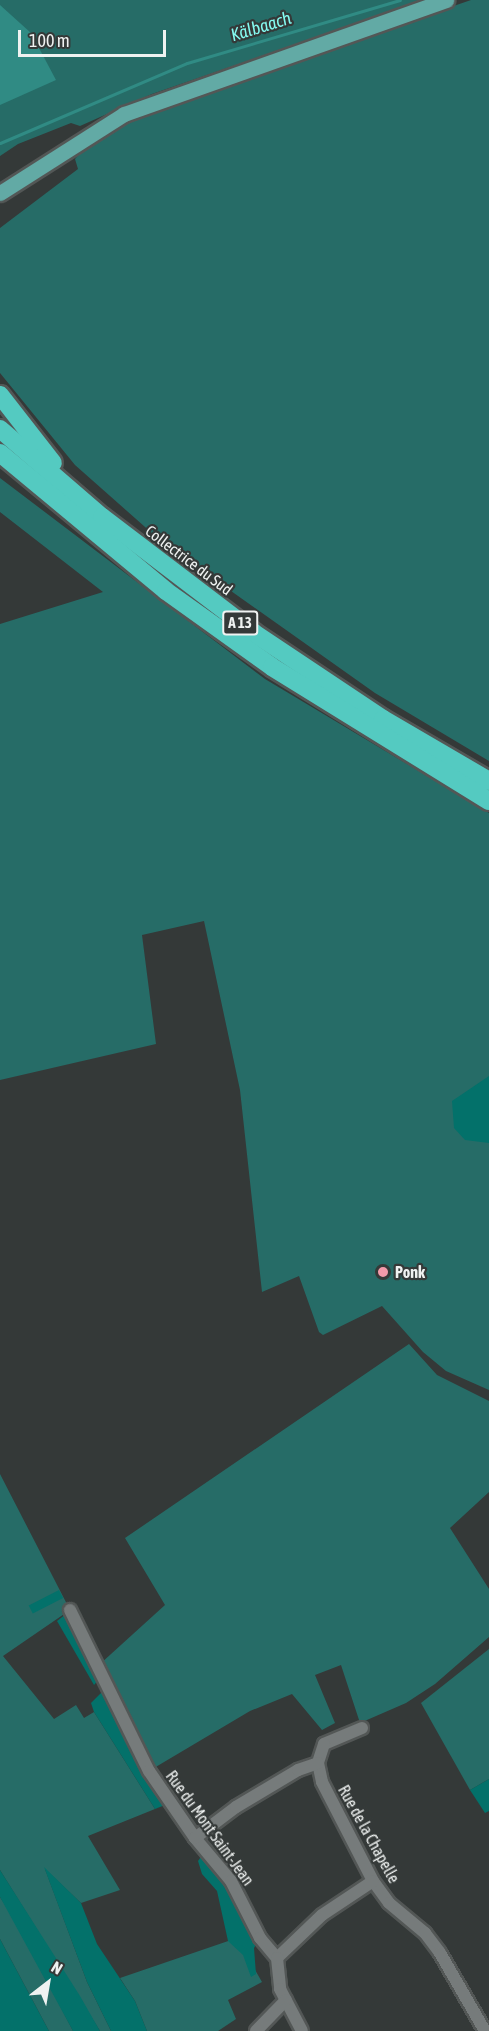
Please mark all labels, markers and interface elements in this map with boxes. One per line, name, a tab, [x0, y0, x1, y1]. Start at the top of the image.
water label: Kälbaach	[228, 8, 294, 46]
scale bar	[21, 18, 170, 56]
text: 100 m	[29, 30, 70, 51]
street label: Collectrice du Sud	[142, 521, 236, 599]
road number: A 13	[222, 611, 258, 635]
place label: Ponk	[395, 1262, 425, 1282]
marker: Ponk	[376, 1265, 390, 1279]
street label: Rue du Mont Saint-Jean	[162, 1767, 258, 1889]
street label: Rue de la Chapelle	[334, 1782, 404, 1886]
north arrow	[18, 1953, 78, 2013]
text: N	[49, 1957, 66, 1978]

